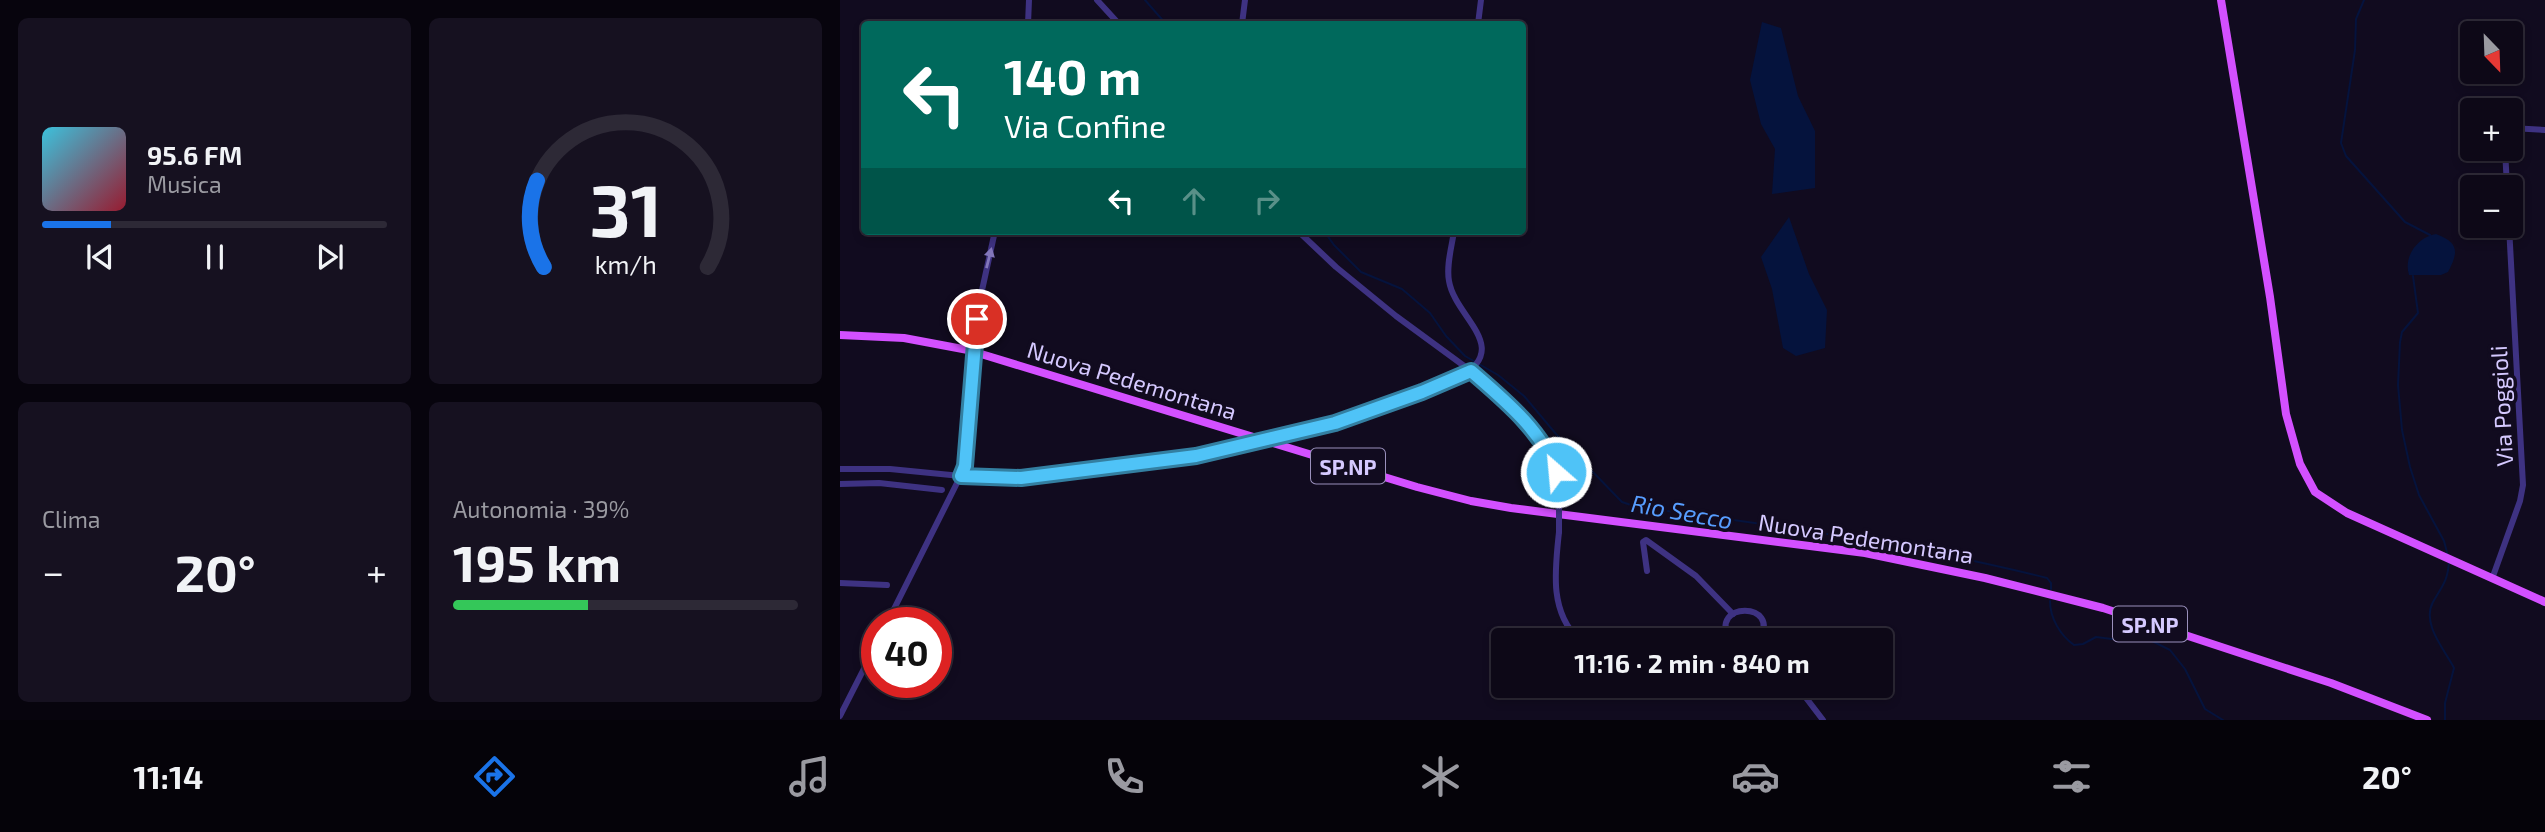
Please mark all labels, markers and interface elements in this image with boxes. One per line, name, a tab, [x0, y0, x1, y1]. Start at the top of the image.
north arrow	[2460, 21, 2524, 84]
map controls	[2460, 21, 2523, 238]
text: 140 m	[1004, 46, 1141, 105]
icon: left	[889, 49, 980, 140]
button: +	[2460, 98, 2523, 161]
text: Via Confine	[1004, 106, 1166, 144]
text: 95.6 FM	[147, 139, 242, 170]
text: 31	[589, 165, 662, 253]
text: Musica	[147, 170, 222, 198]
button: −	[2460, 175, 2523, 238]
icon: left	[1102, 182, 1140, 220]
icon: ahead	[1175, 182, 1213, 220]
icon: right	[1248, 182, 1286, 220]
icon: previous	[81, 238, 119, 276]
icon: pause	[196, 238, 234, 276]
icon: next	[311, 238, 349, 276]
one-way arrow	[984, 247, 995, 269]
text: km/h	[594, 249, 657, 279]
pin	[947, 289, 1007, 349]
icon: arrive	[958, 300, 996, 338]
street label: Nuova Pedemontana	[1024, 335, 1240, 425]
street label: Via Poggioli	[2484, 345, 2518, 467]
position arrow	[1519, 435, 1593, 509]
road number: SP.NP	[1311, 448, 1385, 484]
water label: Rio Secco	[1629, 488, 1735, 534]
text: Autonomia · 39%	[453, 495, 629, 523]
text: Clima	[42, 505, 100, 533]
street label: Nuova Pedemontana	[1756, 507, 1976, 569]
text: 195 km	[453, 530, 621, 592]
text: 20°	[175, 540, 256, 602]
text: −	[42, 548, 64, 594]
text: +	[366, 548, 387, 594]
road number: SP.NP	[2113, 606, 2187, 642]
speed limit sign: 40	[861, 607, 952, 698]
text: 11:16 · 2 min · 840 m	[1574, 647, 1810, 678]
icon: directions	[470, 752, 519, 801]
icon: music	[785, 752, 834, 801]
icon: phone	[1100, 752, 1149, 801]
icon: climate	[1416, 752, 1465, 801]
icon: car	[1731, 752, 1780, 801]
icon: filters	[2047, 752, 2096, 801]
text: 11:14	[133, 757, 203, 795]
text: 20°	[2362, 757, 2412, 795]

